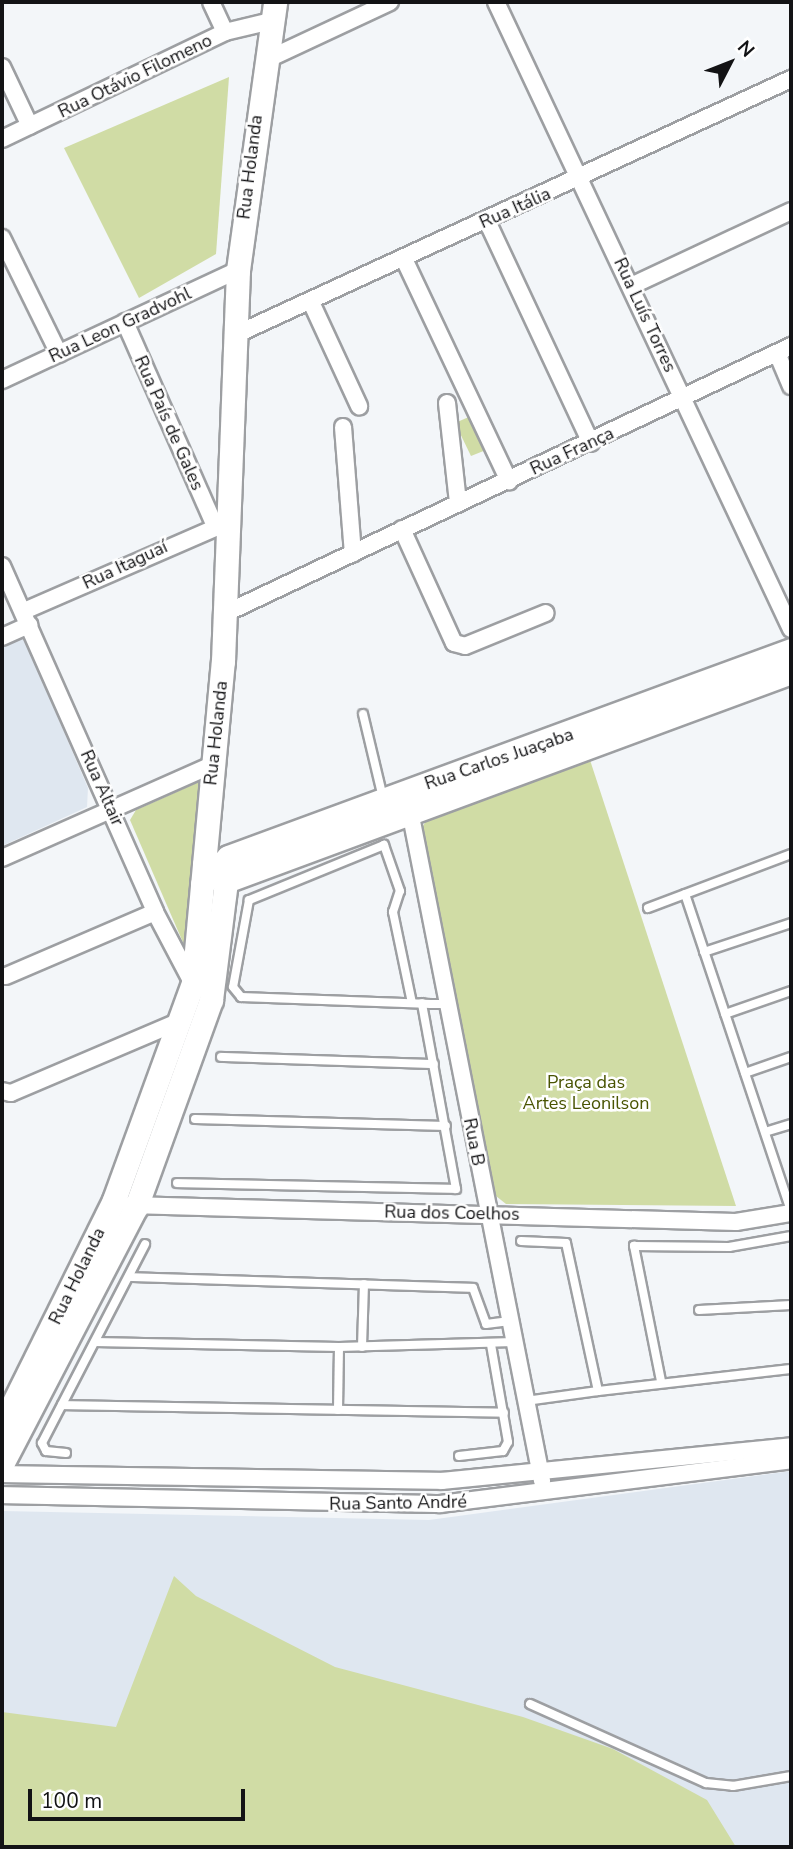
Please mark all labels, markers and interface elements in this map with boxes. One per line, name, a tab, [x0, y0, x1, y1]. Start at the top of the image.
north arrow	[695, 28, 765, 98]
street label: Rua Otávio Filomeno	[55, 29, 215, 123]
text: N	[731, 35, 760, 63]
street label: Rua Holanda	[233, 114, 267, 220]
street label: Rua Itália	[476, 183, 554, 233]
street label: Rua Luís Torres	[609, 254, 681, 376]
street label: Rua Leon Gradvohl	[45, 283, 195, 367]
street label: Rua País de Gales	[130, 352, 208, 494]
street label: Rua França	[527, 422, 617, 480]
street label: Rua Itaguaí	[79, 536, 171, 594]
street label: Rua Holanda	[200, 680, 232, 786]
street label: Rua Carlos Juaçaba	[422, 723, 576, 795]
street label: Rua Altair	[76, 747, 128, 829]
park label: Praça das Artes Leonilson	[523, 1072, 649, 1114]
street label: Rua B	[459, 1116, 489, 1168]
street label: Rua dos Coelhos	[384, 1201, 520, 1225]
street label: Rua Holanda	[44, 1224, 110, 1328]
street label: Rua Santo André	[329, 1491, 467, 1515]
scale bar	[32, 1776, 248, 1820]
text: 100 m	[41, 1787, 102, 1815]

